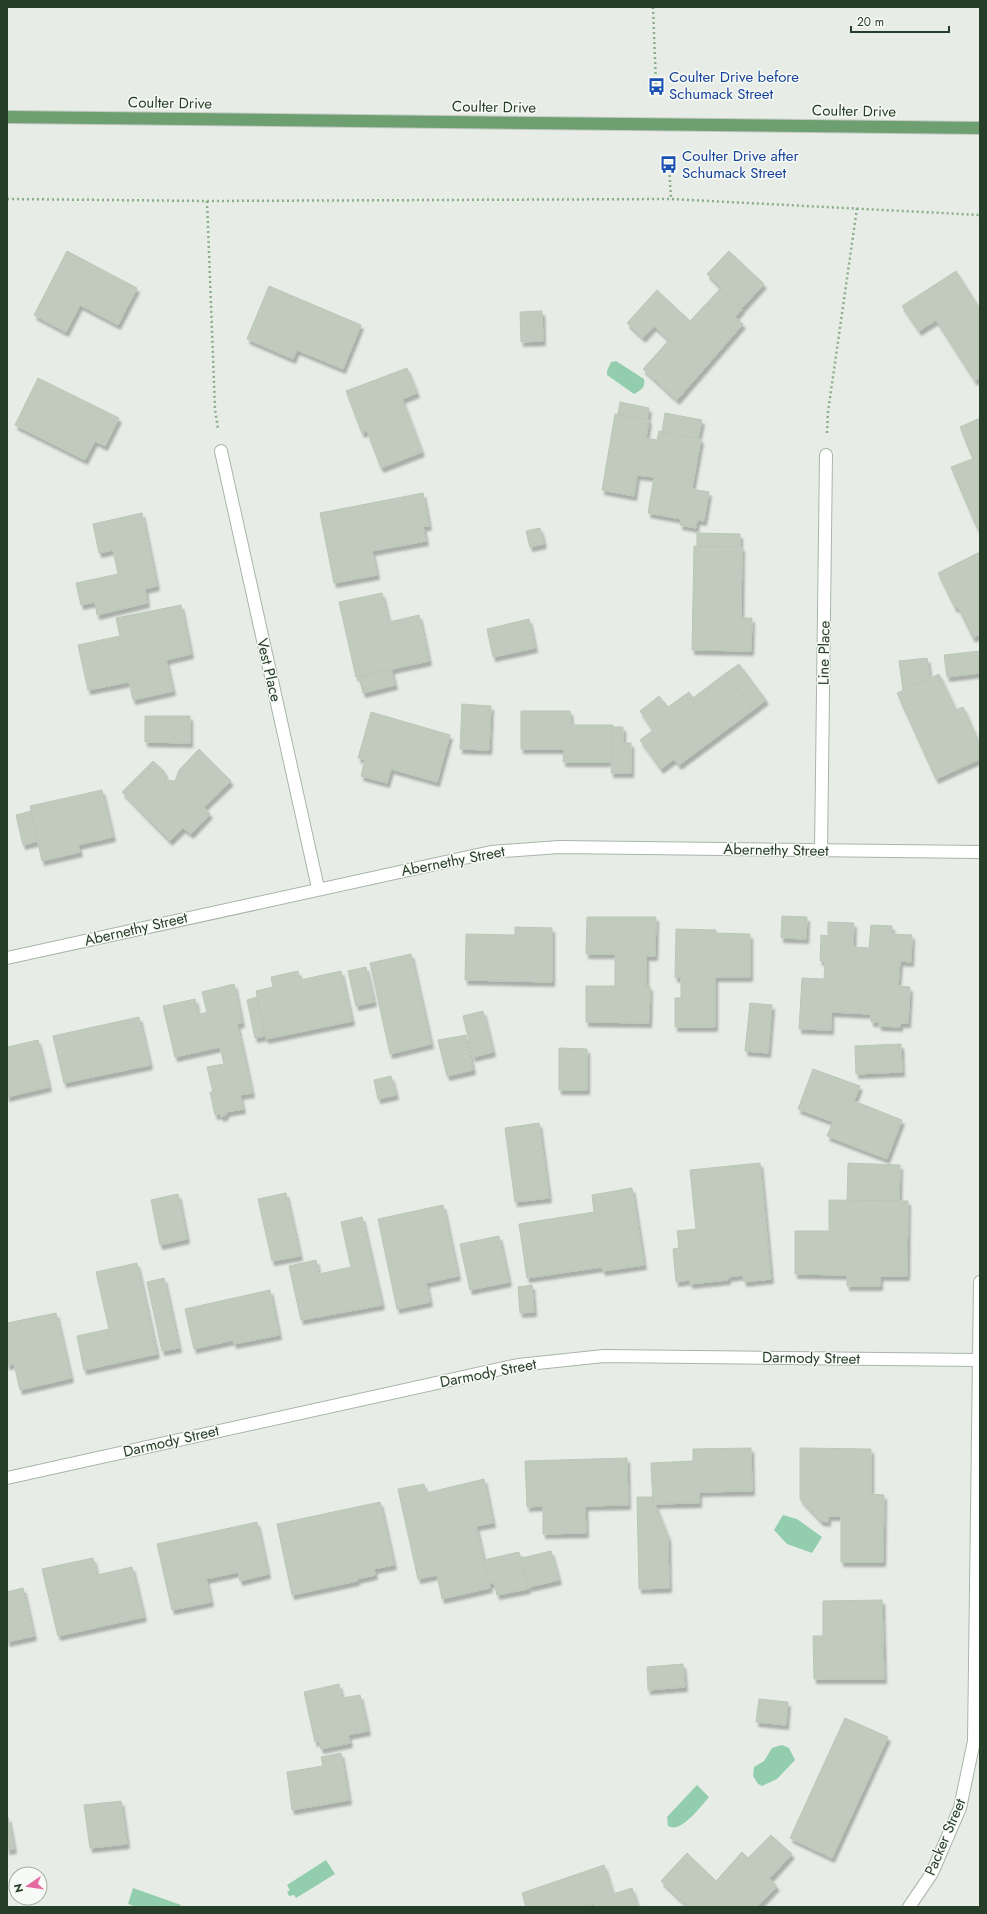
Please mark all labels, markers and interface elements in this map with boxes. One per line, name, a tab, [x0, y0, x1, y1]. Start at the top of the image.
scale bar	[851, 8, 949, 34]
text: 20 m	[857, 13, 884, 31]
place label: Coulter Drive before Schumack Street	[669, 66, 799, 105]
bus stop icon: Coulter Drive before Schumack Street	[646, 76, 666, 96]
street label: Coulter Drive	[128, 91, 213, 115]
street label: Coulter Drive	[452, 95, 537, 119]
street label: Coulter Drive	[812, 99, 897, 123]
place label: Coulter Drive after Schumack Street	[682, 145, 799, 184]
bus stop icon: Coulter Drive after Schumack Street	[659, 155, 679, 175]
street label: Line Place	[812, 620, 836, 685]
street label: Vest Place	[251, 636, 287, 704]
street label: Abernethy Street	[723, 838, 829, 862]
street label: Abernethy Street	[399, 840, 507, 882]
street label: Abernethy Street	[82, 906, 190, 952]
street label: Darmody Street	[762, 1346, 861, 1370]
street label: Darmody Street	[438, 1353, 539, 1393]
street label: Darmody Street	[121, 1419, 222, 1463]
street label: Packer Street	[919, 1795, 971, 1879]
north arrow	[8, 1866, 48, 1906]
text: N	[9, 1882, 27, 1894]

